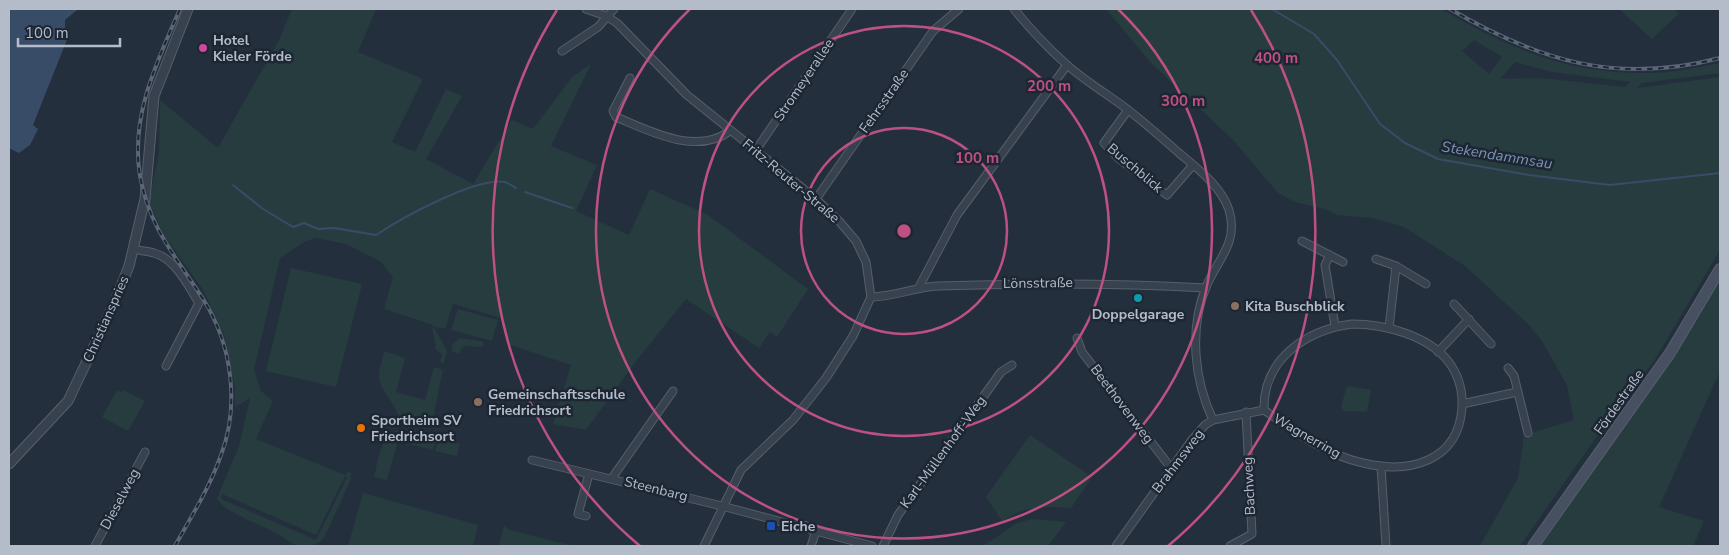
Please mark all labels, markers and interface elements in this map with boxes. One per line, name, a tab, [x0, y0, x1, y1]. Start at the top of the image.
scale bar	[18, 15, 120, 47]
text: 100 m	[25, 23, 69, 43]
place label: Hotel Kieler Förde	[213, 31, 292, 66]
street label: Stromeyerallee	[769, 35, 839, 125]
marker: Hotel Kieler Förde	[197, 42, 209, 54]
text: 400 m	[1254, 48, 1298, 68]
street label: Fehrsstraße	[855, 65, 913, 137]
text: 200 m	[1027, 76, 1071, 96]
text: 300 m	[1161, 91, 1205, 111]
street label: Fritz-Reuter-Straße	[738, 135, 844, 227]
water label: Stekendammsau	[1440, 136, 1554, 174]
street label: Buschblick	[1103, 139, 1168, 198]
text: 100 m	[955, 148, 999, 168]
centre of rings	[895, 222, 913, 240]
street label: Christianspries	[78, 272, 134, 365]
street label: Lönsstraße	[1003, 273, 1073, 293]
marker: Doppelgarage	[1132, 292, 1144, 304]
place label: Kita Buschblick	[1245, 297, 1345, 316]
marker: Kita Buschblick	[1229, 300, 1241, 312]
place label: Doppelgarage	[1092, 305, 1185, 324]
street label: Beethovenweg	[1086, 360, 1158, 448]
street label: Fördestraße	[1590, 366, 1648, 438]
place label: Gemeinschaftsschule Friedrichsort	[488, 385, 626, 420]
street label: Karl-Müllenhoff-Weg	[896, 392, 990, 512]
marker: Gemeinschaftsschule Friedrichsort	[472, 396, 484, 408]
street label: Wagnerring	[1270, 409, 1344, 463]
place label: Sportheim SV Friedrichsort	[371, 411, 463, 446]
marker: Sportheim SV Friedrichsort	[355, 422, 367, 434]
street label: Brahmsweg	[1148, 425, 1208, 497]
street label: Bachweg	[1238, 456, 1260, 516]
street label: Dieselweg	[96, 465, 144, 533]
street label: Steenbarg	[622, 472, 690, 506]
place label: Eiche	[781, 517, 816, 536]
marker: Eiche	[765, 520, 777, 532]

